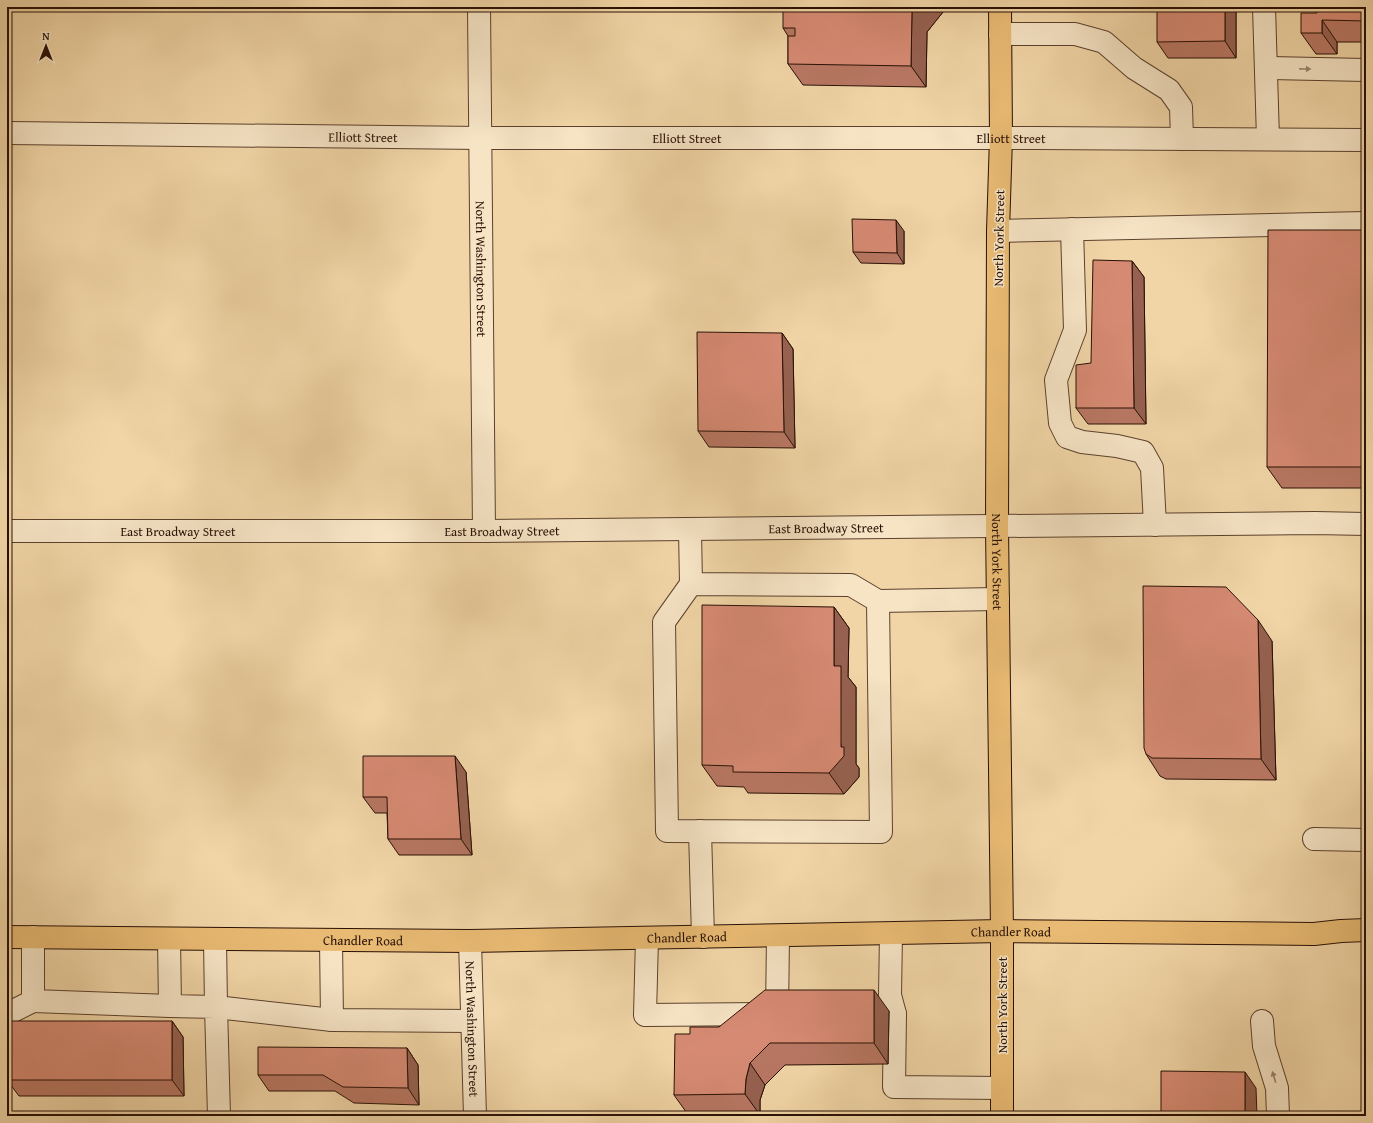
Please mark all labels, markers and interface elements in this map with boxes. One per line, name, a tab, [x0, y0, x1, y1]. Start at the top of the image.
north arrow	[26, 26, 66, 66]
text: N	[42, 28, 50, 44]
one-way arrow	[1299, 66, 1312, 72]
street label: Elliott Street	[328, 127, 398, 147]
street label: Elliott Street	[976, 128, 1046, 148]
street label: Elliott Street	[652, 129, 722, 148]
street label: North York Street	[989, 189, 1009, 286]
street label: North Washington Street	[471, 201, 492, 338]
street label: North York Street	[987, 514, 1008, 611]
street label: East Broadway Street	[768, 518, 884, 538]
street label: East Broadway Street	[444, 521, 560, 541]
street label: East Broadway Street	[120, 522, 236, 541]
street label: Chandler Road	[971, 921, 1051, 941]
street label: Chandler Road	[647, 927, 727, 947]
street label: Chandler Road	[323, 930, 403, 950]
street label: North York Street	[993, 956, 1012, 1053]
street label: North Washington Street	[461, 961, 484, 1098]
one-way arrow	[1271, 1071, 1277, 1083]

